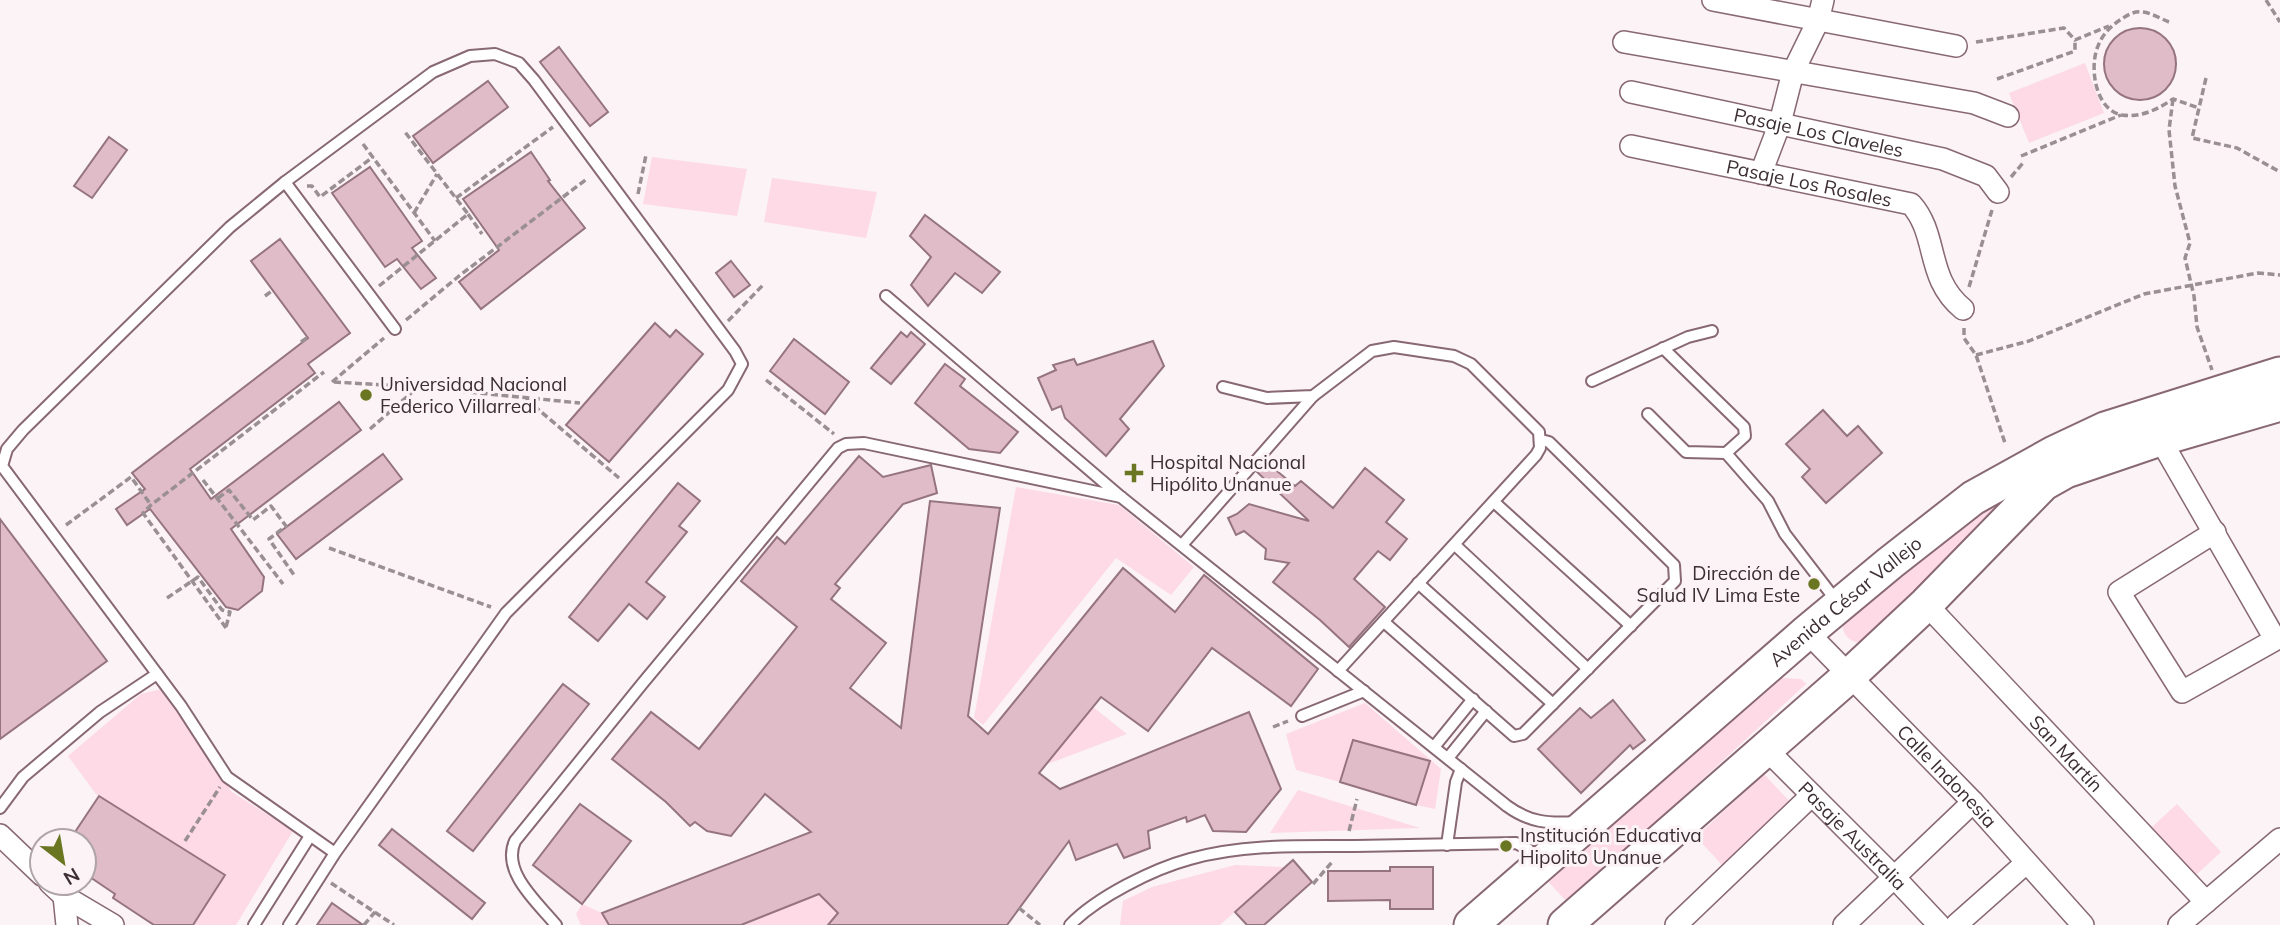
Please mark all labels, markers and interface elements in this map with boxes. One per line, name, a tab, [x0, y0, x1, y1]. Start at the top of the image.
street label: Pasaje Los Claveles	[1732, 102, 1906, 162]
street label: Pasaje Los Rosales	[1724, 154, 1894, 212]
place label: Universidad Nacional Federico Villarreal	[380, 372, 567, 418]
marker: Universidad Nacional Federico Villarreal	[358, 387, 374, 403]
place label: Hospital Nacional Hipólito Unanue	[1150, 450, 1306, 496]
marker: Hospital Nacional Hipólito Unanue	[1124, 463, 1144, 483]
street label: Avenida César Vallejo	[1764, 531, 1926, 671]
place label: Dirección de Salud IV Lima Este	[1637, 561, 1800, 607]
marker: Dirección de Salud IV Lima Este	[1806, 576, 1822, 592]
street label: San Martín	[2024, 710, 2108, 797]
street label: Calle Indonesia	[1892, 720, 2002, 833]
street label: Pasaje Australia	[1793, 776, 1912, 895]
place label: Institución Educativa Hipolito Unanue	[1520, 823, 1702, 869]
north arrow	[28, 827, 98, 897]
marker: Institución Educativa Hipolito Unanue	[1498, 838, 1514, 854]
text: N	[59, 863, 84, 891]

